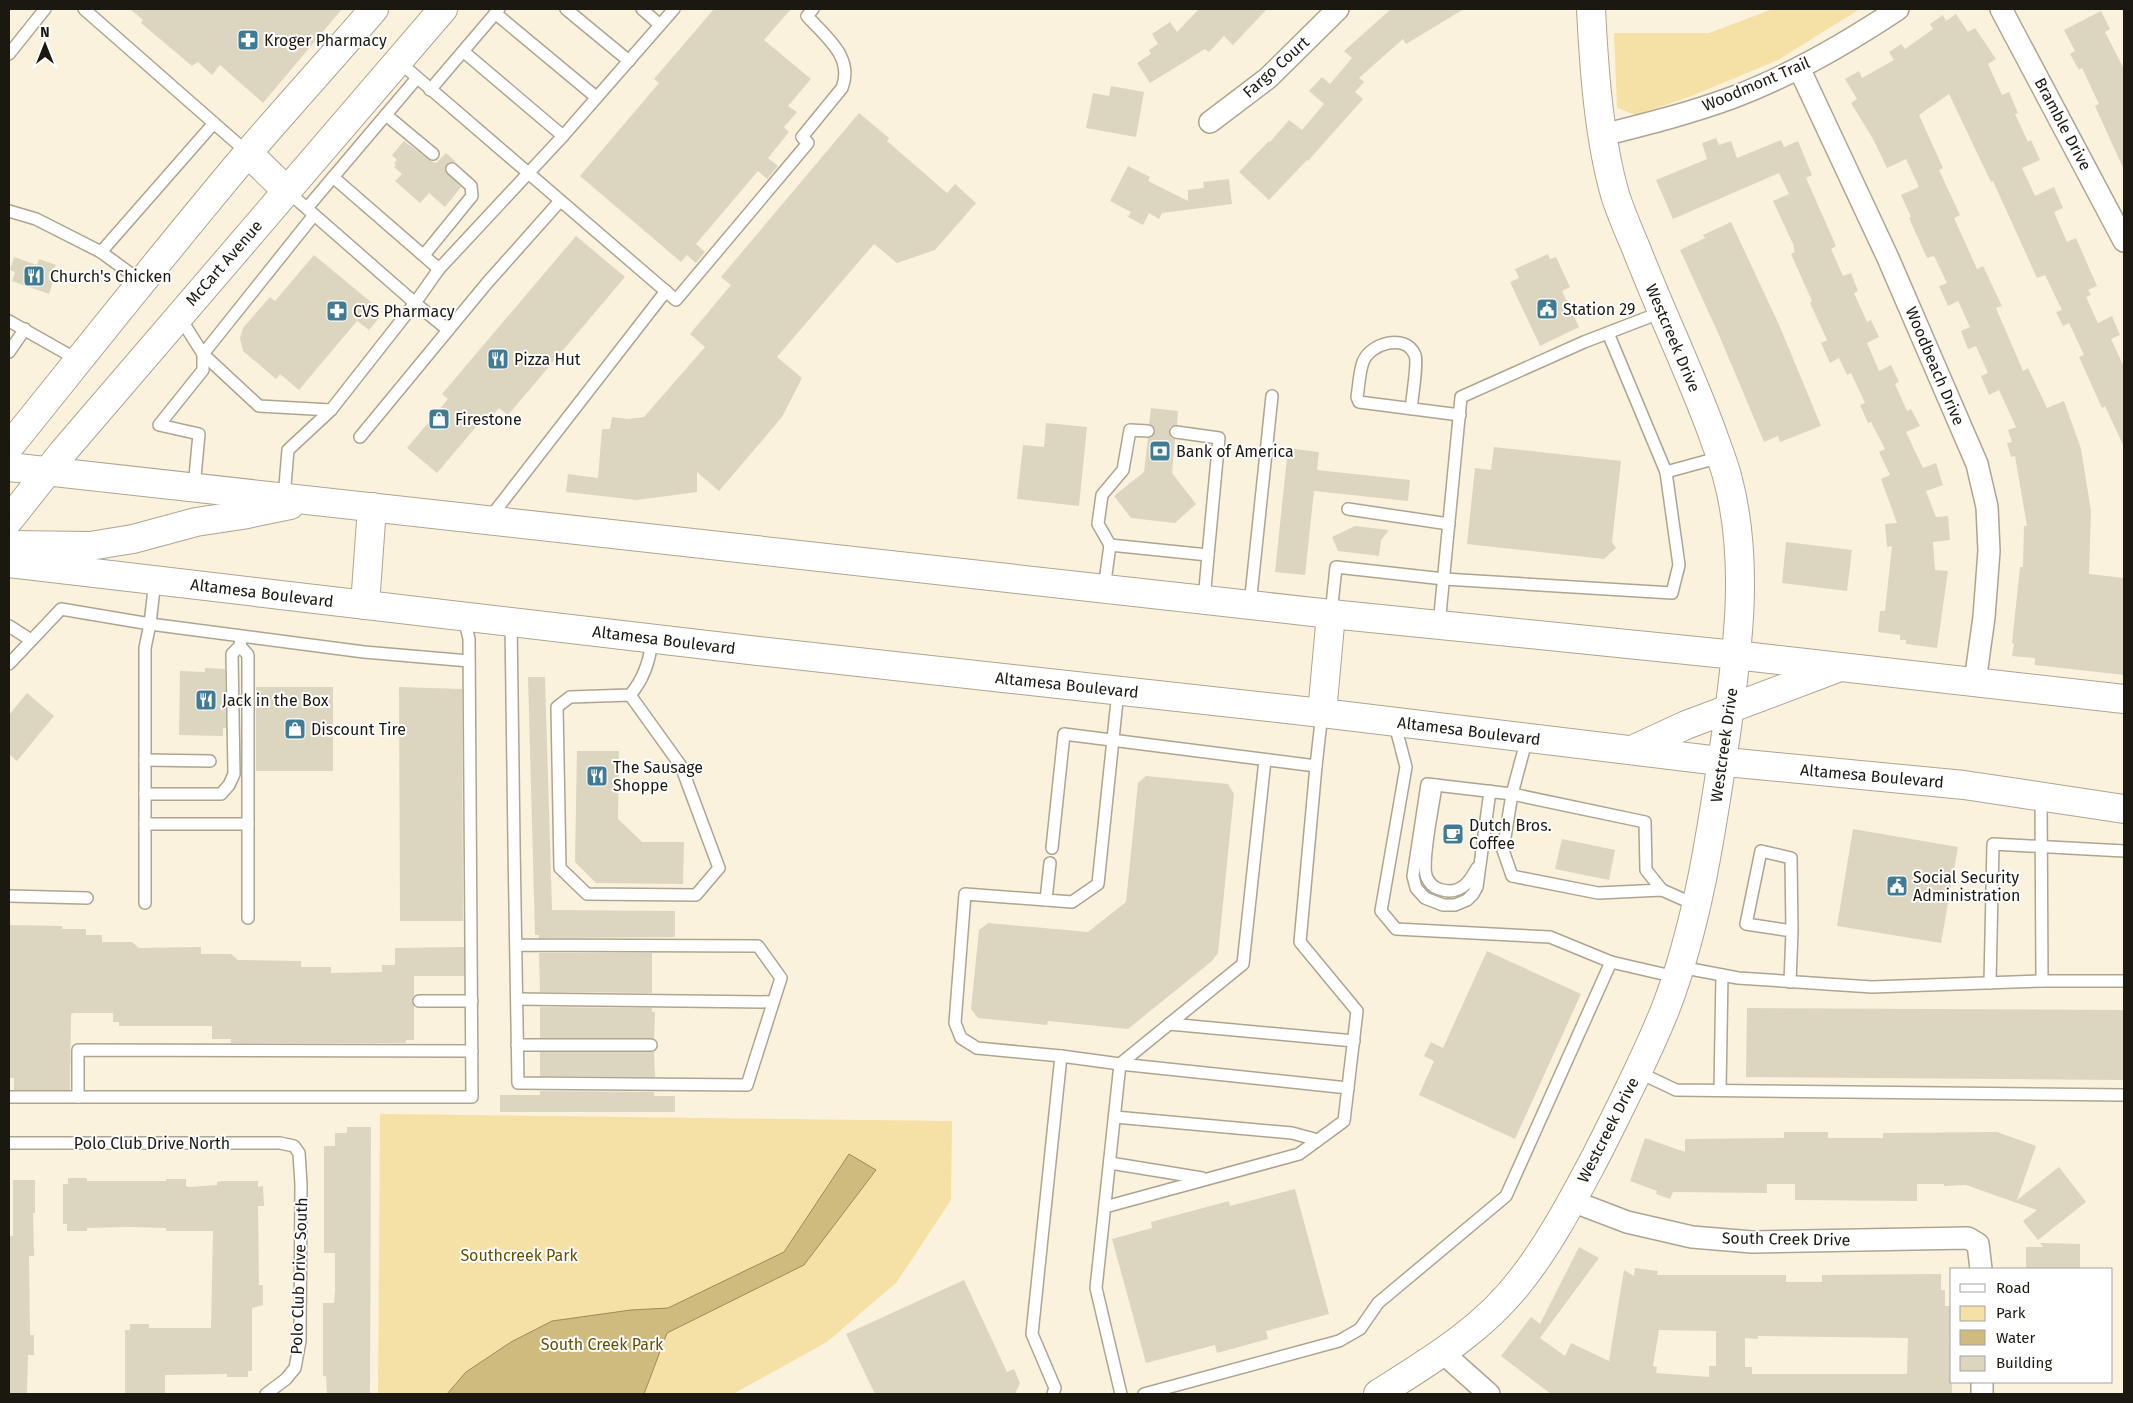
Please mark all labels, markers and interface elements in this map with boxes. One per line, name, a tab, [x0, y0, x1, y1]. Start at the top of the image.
north arrow	[20, 20, 70, 70]
text: N	[40, 24, 50, 41]
pharmacy icon: Kroger Pharmacy	[236, 28, 260, 52]
place label: Kroger Pharmacy	[264, 31, 387, 50]
street label: Fargo Court	[1239, 32, 1313, 102]
street label: Woodmont Trail	[1699, 53, 1813, 115]
street label: Bramble Drive	[2031, 74, 2095, 174]
street label: McCart Avenue	[182, 216, 266, 310]
restaurant icon: Church's Chicken	[22, 264, 46, 288]
place label: Church's Chicken	[50, 267, 172, 286]
street label: Westcreek Drive	[1642, 281, 1704, 395]
public building icon: Station 29	[1535, 297, 1559, 321]
pharmacy icon: CVS Pharmacy	[325, 299, 349, 323]
place label: Station 29	[1563, 300, 1636, 319]
place label: CVS Pharmacy	[353, 302, 455, 321]
street label: Woodbeach Drive	[1901, 304, 1969, 428]
restaurant icon: Pizza Hut	[486, 347, 510, 371]
place label: Pizza Hut	[514, 350, 581, 369]
shop icon: Firestone	[427, 407, 451, 431]
place label: Firestone	[455, 410, 522, 429]
bank icon: Bank of America	[1148, 439, 1172, 463]
place label: Bank of America	[1176, 442, 1294, 461]
street label: Altamesa Boulevard	[189, 575, 335, 611]
street label: Altamesa Boulevard	[591, 622, 737, 658]
street label: Altamesa Boulevard	[994, 668, 1140, 702]
street label: Westcreek Drive	[1707, 686, 1741, 804]
restaurant icon: Jack in the Box	[194, 688, 218, 712]
place label: Jack in the Box	[222, 691, 329, 710]
street label: Altamesa Boulevard	[1396, 713, 1542, 749]
shop icon: Discount Tire	[283, 717, 307, 741]
place label: Discount Tire	[311, 720, 406, 739]
place label: The Sausage Shoppe	[613, 758, 703, 795]
street label: Altamesa Boulevard	[1799, 760, 1945, 792]
restaurant icon: The Sausage Shoppe	[585, 764, 609, 788]
place label: Dutch Bros. Coffee	[1469, 816, 1552, 853]
cafe icon: Dutch Bros. Coffee	[1441, 822, 1465, 846]
place label: Social Security Administration	[1913, 868, 2020, 905]
public building icon: Social Security Administration	[1885, 874, 1909, 898]
street label: Westcreek Drive	[1573, 1074, 1643, 1186]
street label: Polo Club Drive North	[74, 1134, 230, 1153]
street label: Polo Club Drive South	[287, 1197, 311, 1355]
street label: South Creek Drive	[1722, 1228, 1850, 1250]
park label: Southcreek Park	[460, 1246, 578, 1265]
legend	[1950, 1268, 2113, 1383]
text: Road	[1996, 1279, 2031, 1297]
text: Park	[1996, 1304, 2026, 1322]
text: Water	[1996, 1329, 2035, 1347]
park label: South Creek Park	[541, 1335, 664, 1354]
text: Building	[1996, 1354, 2052, 1372]

